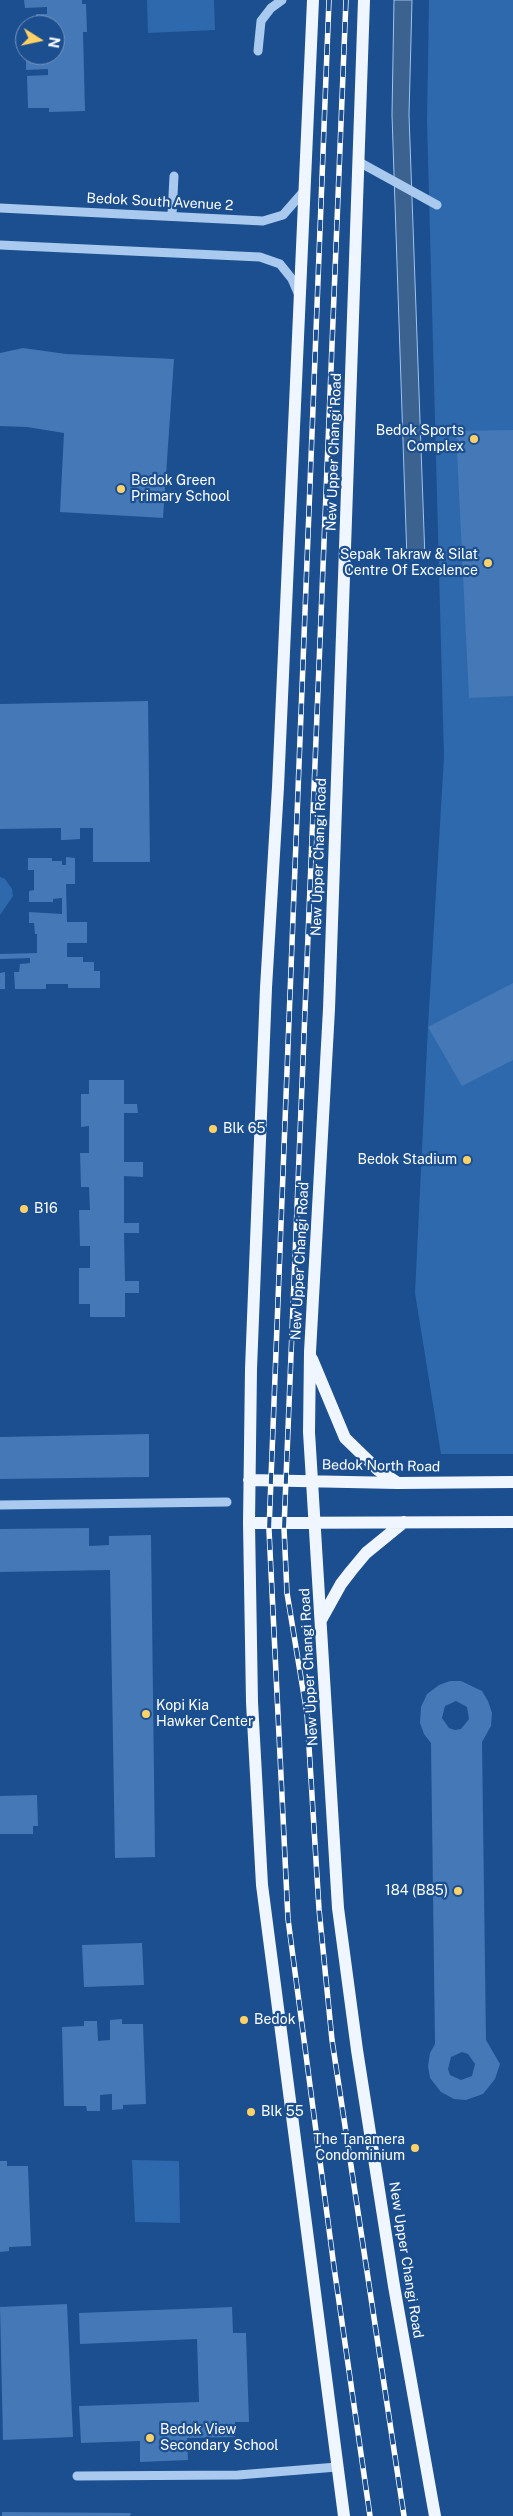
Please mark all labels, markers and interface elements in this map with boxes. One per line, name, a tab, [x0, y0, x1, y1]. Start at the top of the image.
north arrow	[15, 15, 65, 65]
text: N	[45, 36, 63, 49]
street label: Bedok South Avenue 2	[86, 190, 234, 214]
street label: New Upper Changi Road	[323, 373, 345, 531]
place label: Bedok Sports Complex	[376, 423, 464, 456]
marker: Bedok Sports Complex	[468, 433, 480, 445]
place label: Bedok Green Primary School	[131, 473, 230, 506]
marker: Bedok Green Primary School	[115, 483, 127, 495]
place label: Sepak Takraw & Silat Centre Of Excelence	[340, 547, 478, 580]
marker: Sepak Takraw & Silat Centre Of Excelence	[482, 557, 494, 569]
street label: New Upper Changi Road	[308, 778, 330, 936]
place label: Blk 65	[223, 1121, 266, 1137]
marker: Blk 65	[207, 1123, 219, 1135]
place label: Bedok Stadium	[358, 1152, 457, 1168]
marker: Bedok Stadium	[461, 1154, 473, 1166]
street label: New Upper Changi Road	[287, 1182, 313, 1340]
place label: B16	[34, 1201, 58, 1217]
marker: B16	[18, 1203, 30, 1215]
street label: Bedok North Road	[322, 1457, 440, 1475]
street label: New Upper Changi Road	[296, 1588, 322, 1746]
place label: Kopi Kia Hawker Center	[156, 1698, 253, 1730]
marker: Kopi Kia Hawker Center	[140, 1708, 152, 1720]
place label: 184 (B85)	[385, 1883, 448, 1899]
marker: 184 (B85)	[452, 1885, 464, 1897]
place label: Bedok	[254, 2012, 295, 2028]
marker: Bedok	[238, 2014, 250, 2026]
place label: Blk 55	[261, 2104, 304, 2120]
marker: Blk 55	[245, 2106, 257, 2118]
place label: The Tanamera Condominium	[313, 2132, 405, 2164]
marker: The Tanamera Condominium	[409, 2142, 421, 2154]
street label: New Upper Changi Road	[385, 2181, 427, 2339]
place label: Bedok View Secondary School	[160, 2422, 279, 2454]
marker: Bedok View Secondary School	[144, 2432, 156, 2444]

